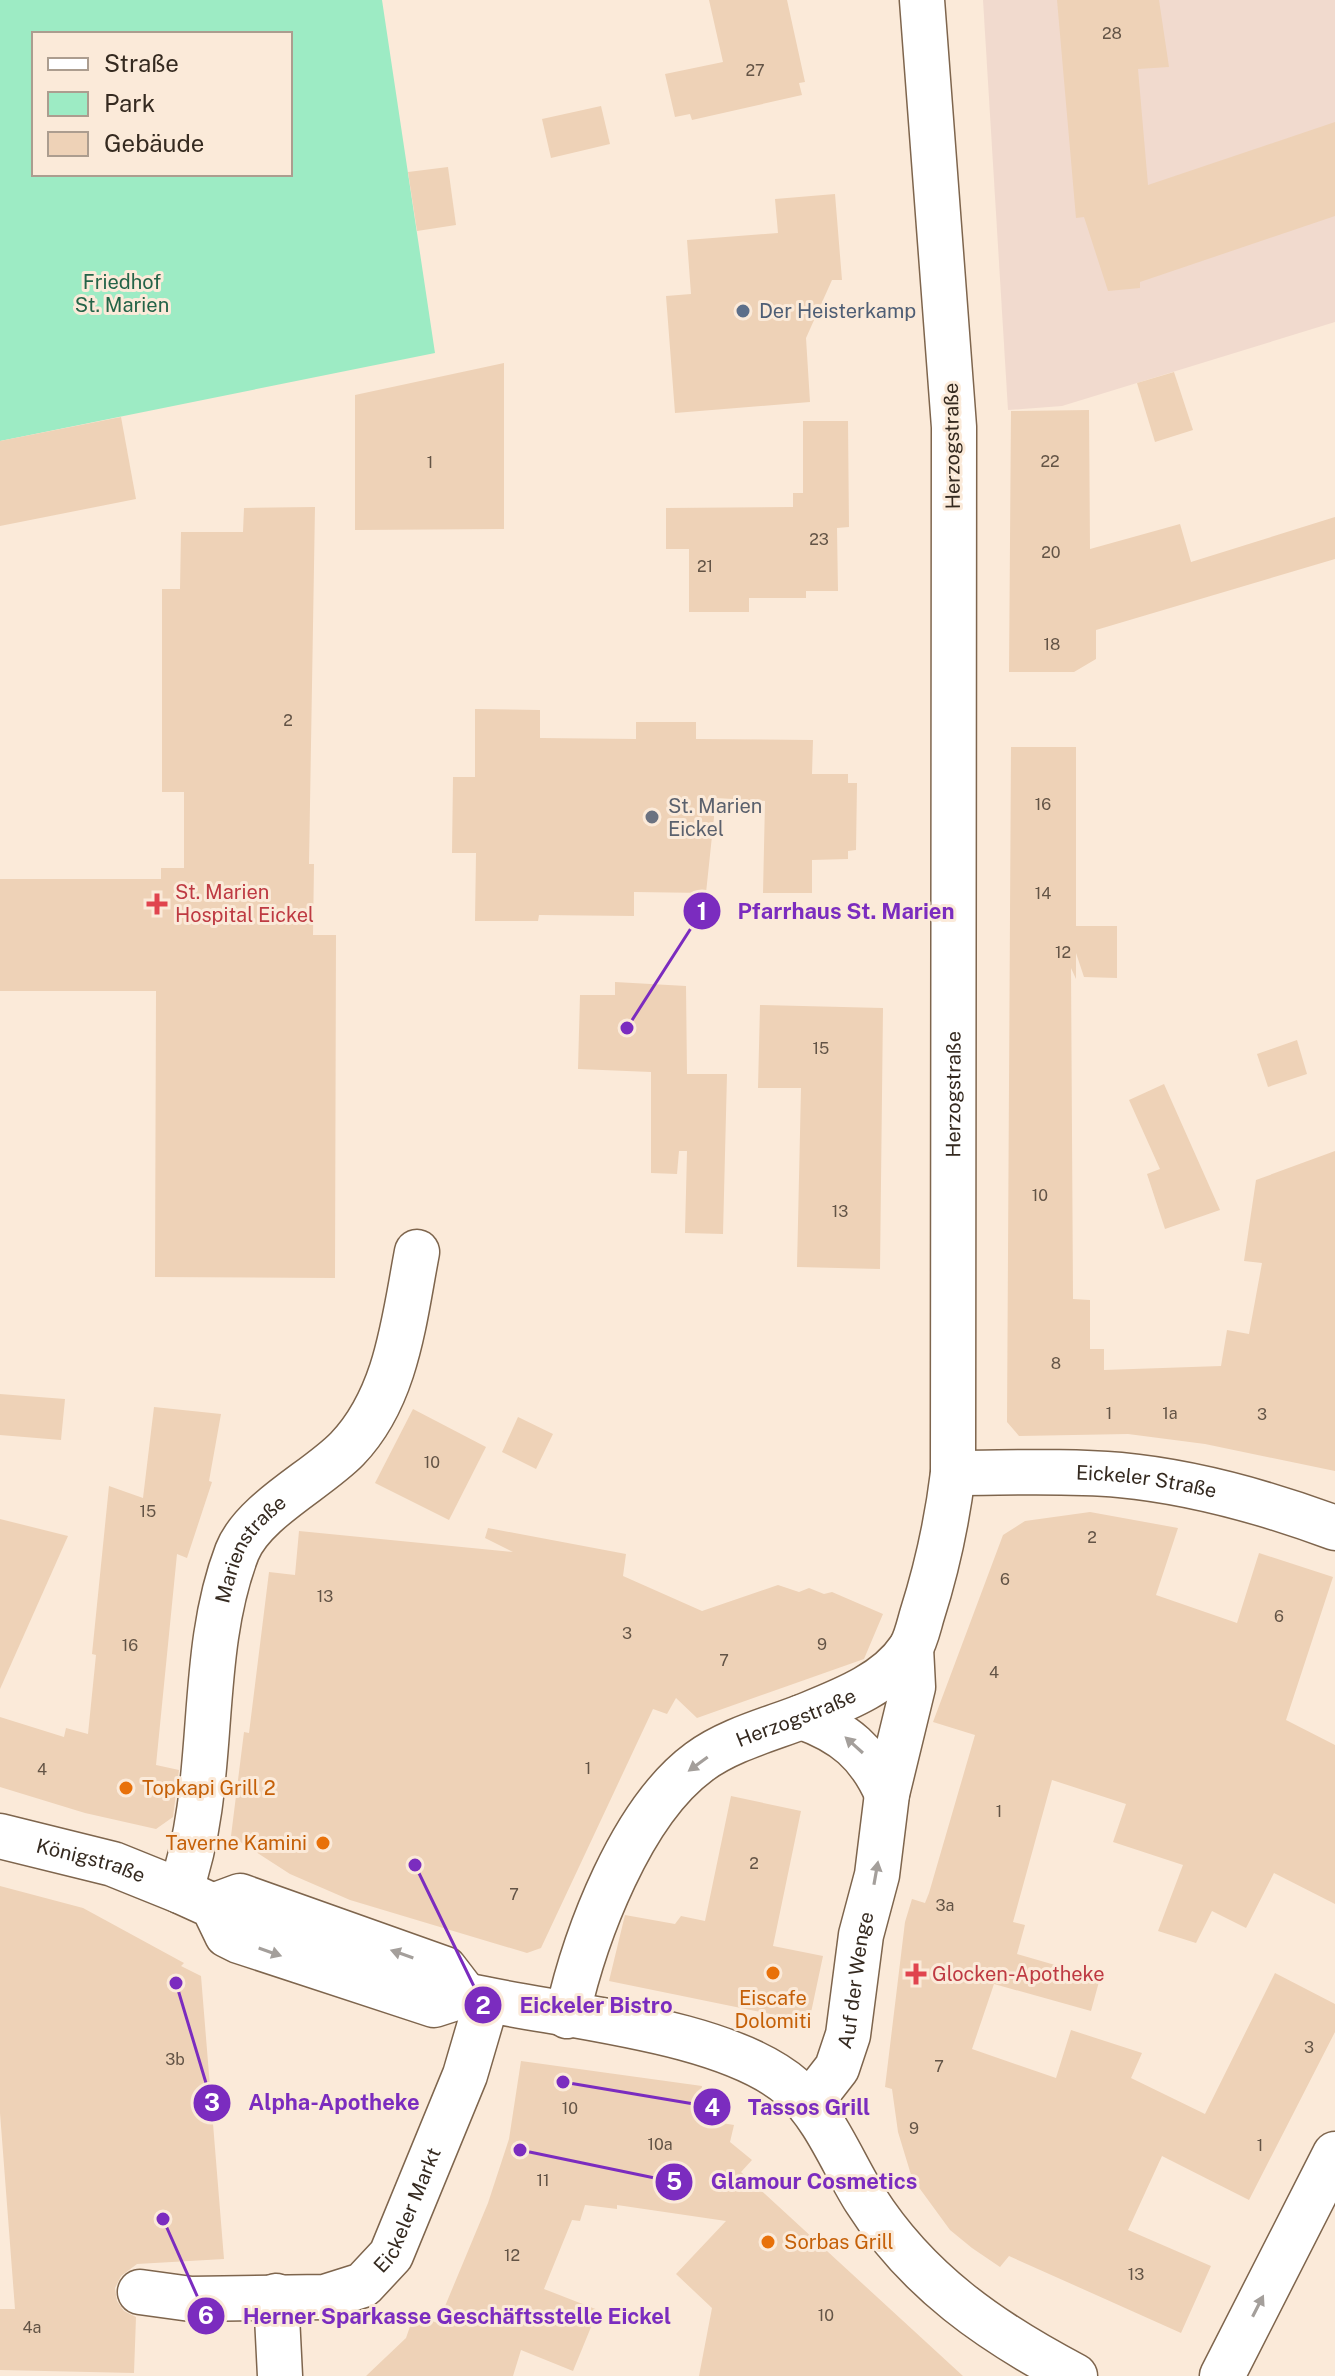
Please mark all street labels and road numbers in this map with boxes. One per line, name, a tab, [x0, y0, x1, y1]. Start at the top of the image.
street label: Herzogstraße	[939, 382, 965, 510]
street label: Herzogstraße	[941, 1031, 965, 1158]
street label: Eickeler Straße	[1076, 1460, 1219, 1503]
street label: Marienstraße	[210, 1490, 291, 1605]
street label: Herzogstraße	[732, 1683, 860, 1752]
street label: Königstraße	[34, 1833, 149, 1888]
street label: Auf der Wenge	[832, 1909, 879, 2052]
street label: Eickeler Markt	[369, 2144, 446, 2278]

